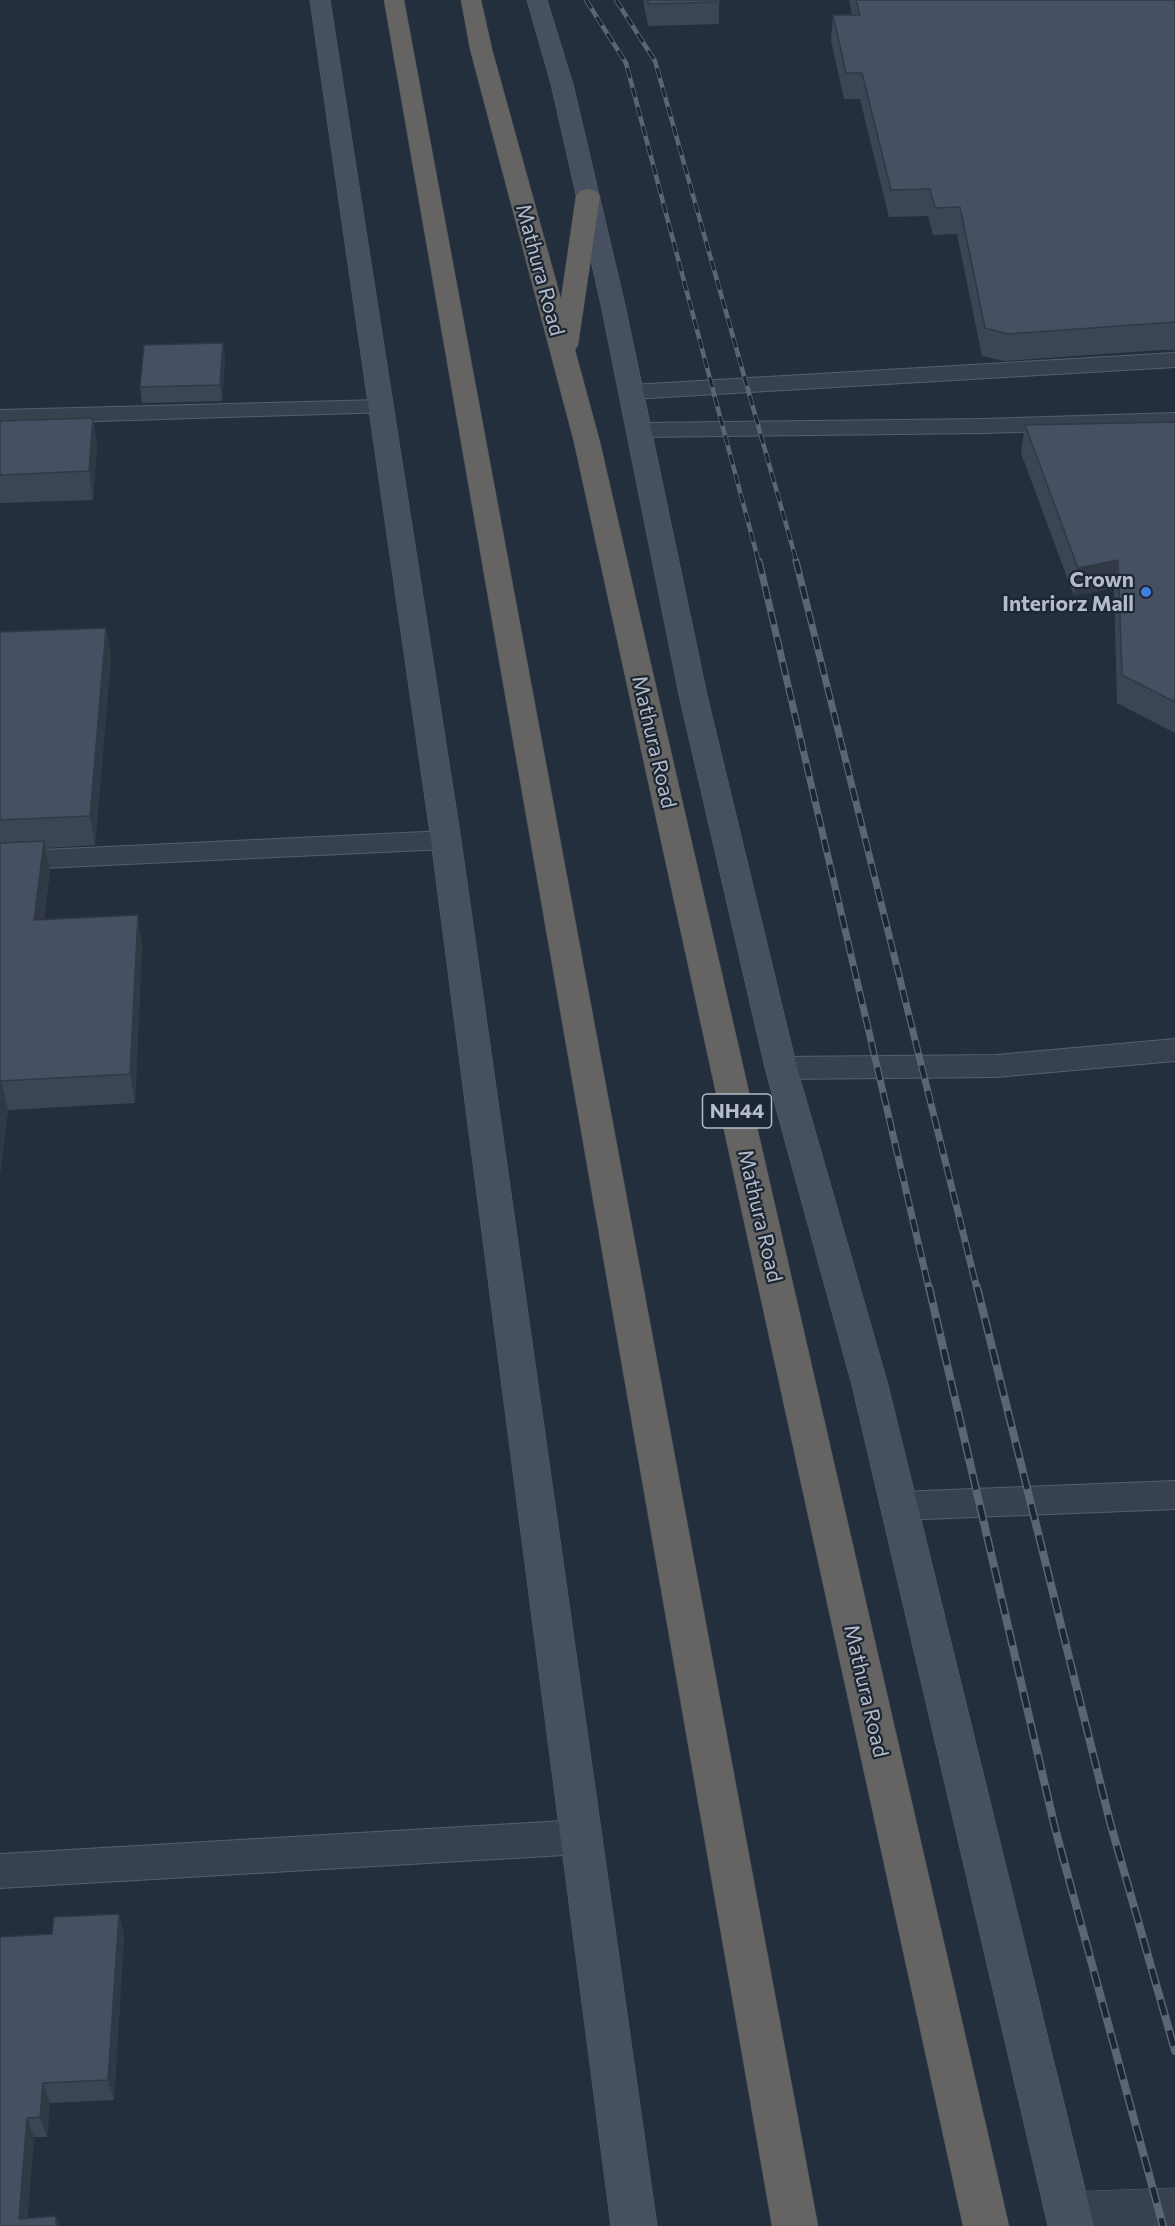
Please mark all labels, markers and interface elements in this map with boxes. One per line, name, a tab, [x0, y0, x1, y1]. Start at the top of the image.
street label: Mathura Road	[510, 201, 570, 339]
place label: Crown Interiorz Mall	[1002, 567, 1134, 617]
marker: Crown Interiorz Mall	[1139, 585, 1153, 599]
street label: Mathura Road	[626, 673, 682, 811]
road number: NH44	[702, 1094, 771, 1128]
street label: Mathura Road	[732, 1147, 788, 1285]
street label: Mathura Road	[838, 1622, 894, 1760]

